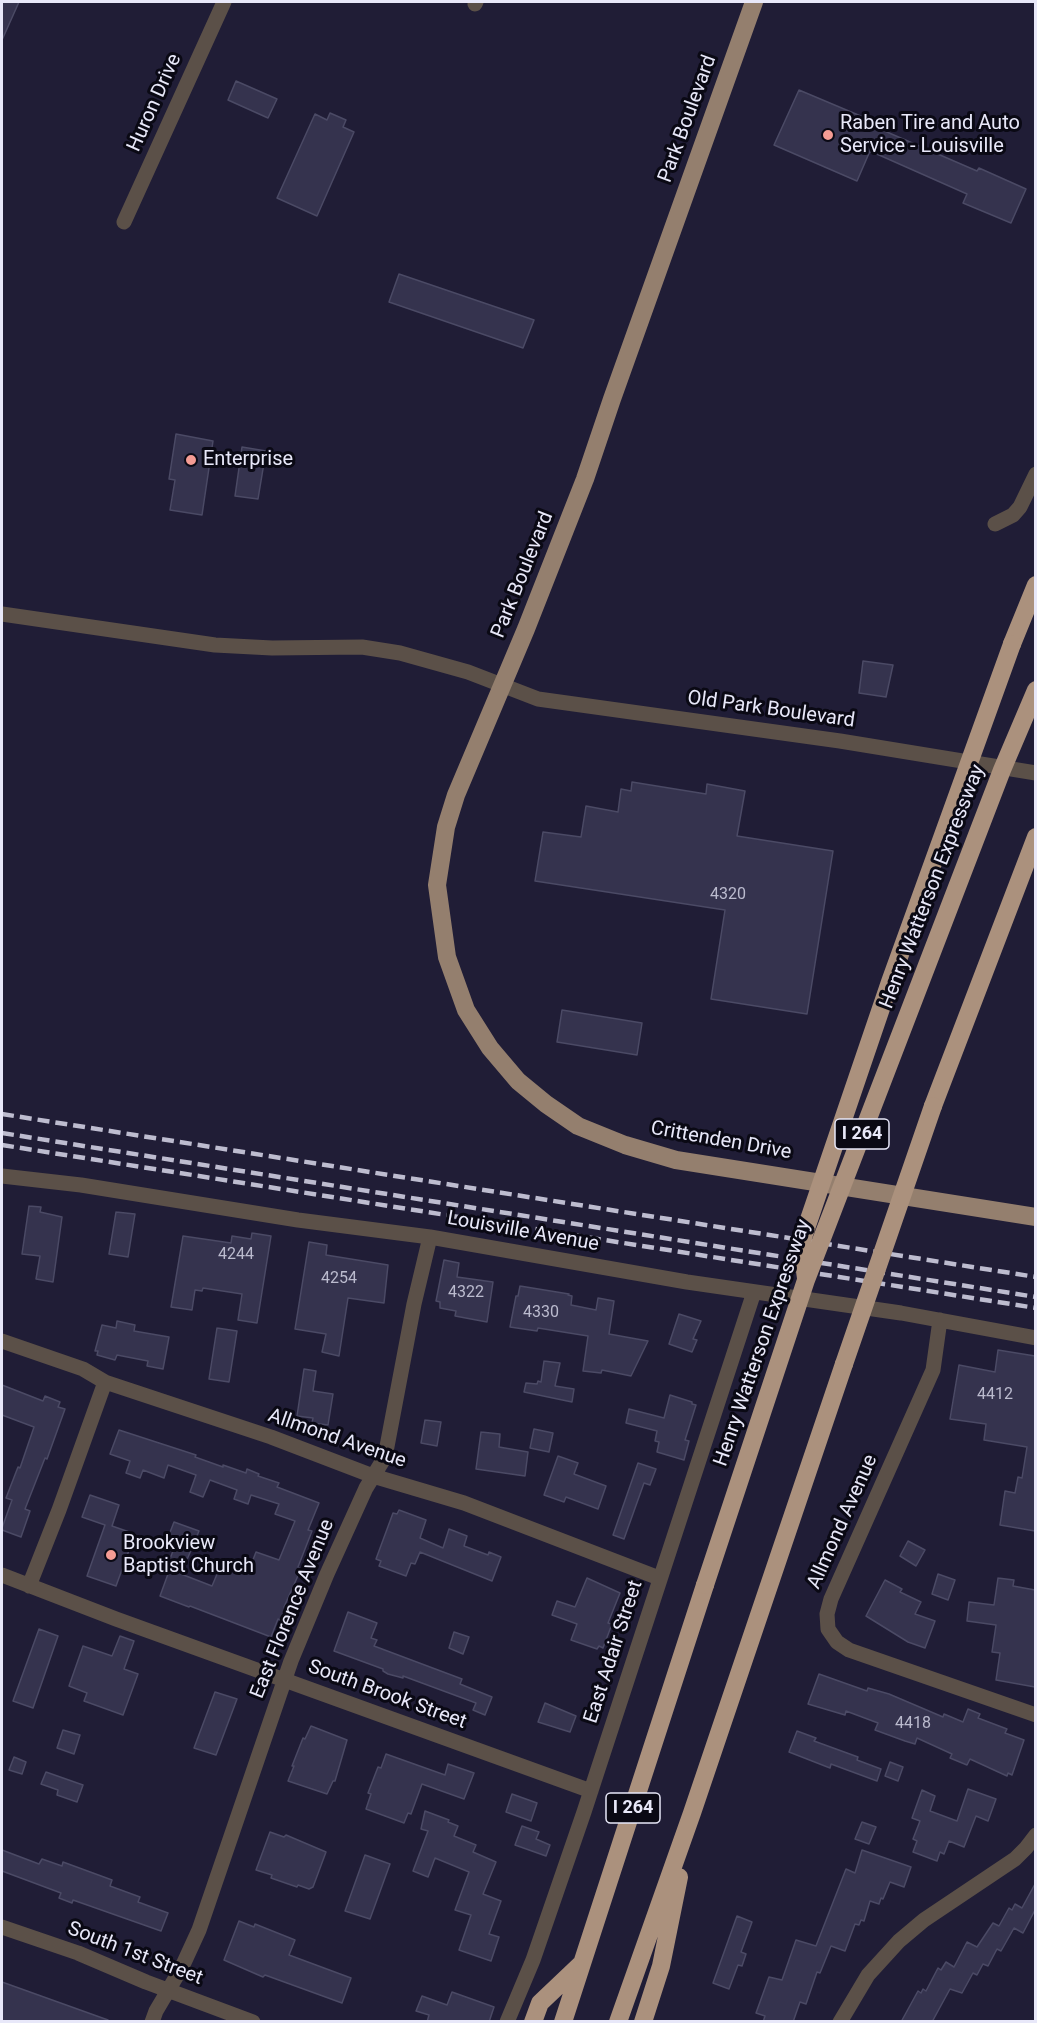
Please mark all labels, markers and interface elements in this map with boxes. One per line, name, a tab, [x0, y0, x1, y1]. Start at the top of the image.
street label: Huron Drive	[123, 51, 187, 155]
street label: Park Boulevard	[654, 52, 722, 186]
place label: Raben Tire and Auto Service - Louisville	[840, 112, 1020, 159]
marker: Raben Tire and Auto Service - Louisville	[821, 128, 835, 142]
place label: Enterprise	[203, 448, 293, 472]
marker: Enterprise	[184, 453, 198, 467]
street label: Park Boulevard	[487, 508, 559, 642]
street label: Old Park Boulevard	[686, 686, 856, 734]
street label: Henry Watterson Expressway	[875, 762, 991, 1012]
house number: 4320	[710, 885, 746, 905]
street label: Crittenden Drive	[649, 1117, 793, 1165]
road number: I 264	[835, 1119, 889, 1149]
street label: Louisville Avenue	[445, 1207, 601, 1257]
street label: Henry Watterson Expressway	[709, 1216, 817, 1470]
house number: 4244	[218, 1245, 254, 1265]
house number: 4254	[321, 1269, 357, 1289]
house number: 4322	[448, 1283, 484, 1303]
house number: 4330	[523, 1303, 559, 1323]
house number: 4412	[977, 1385, 1013, 1405]
street label: Allmond Avenue	[265, 1404, 409, 1474]
street label: Allmond Avenue	[803, 1451, 883, 1593]
street label: East Florence Avenue	[246, 1516, 340, 1702]
place label: Brookview Baptist Church	[123, 1532, 254, 1579]
marker: Brookview Baptist Church	[104, 1548, 118, 1562]
street label: East Adair Street	[580, 1578, 648, 1726]
street label: South Brook Street	[305, 1655, 469, 1735]
house number: 4418	[895, 1714, 931, 1734]
road number: I 264	[606, 1793, 660, 1823]
street label: South 1st Street	[64, 1917, 206, 1991]

